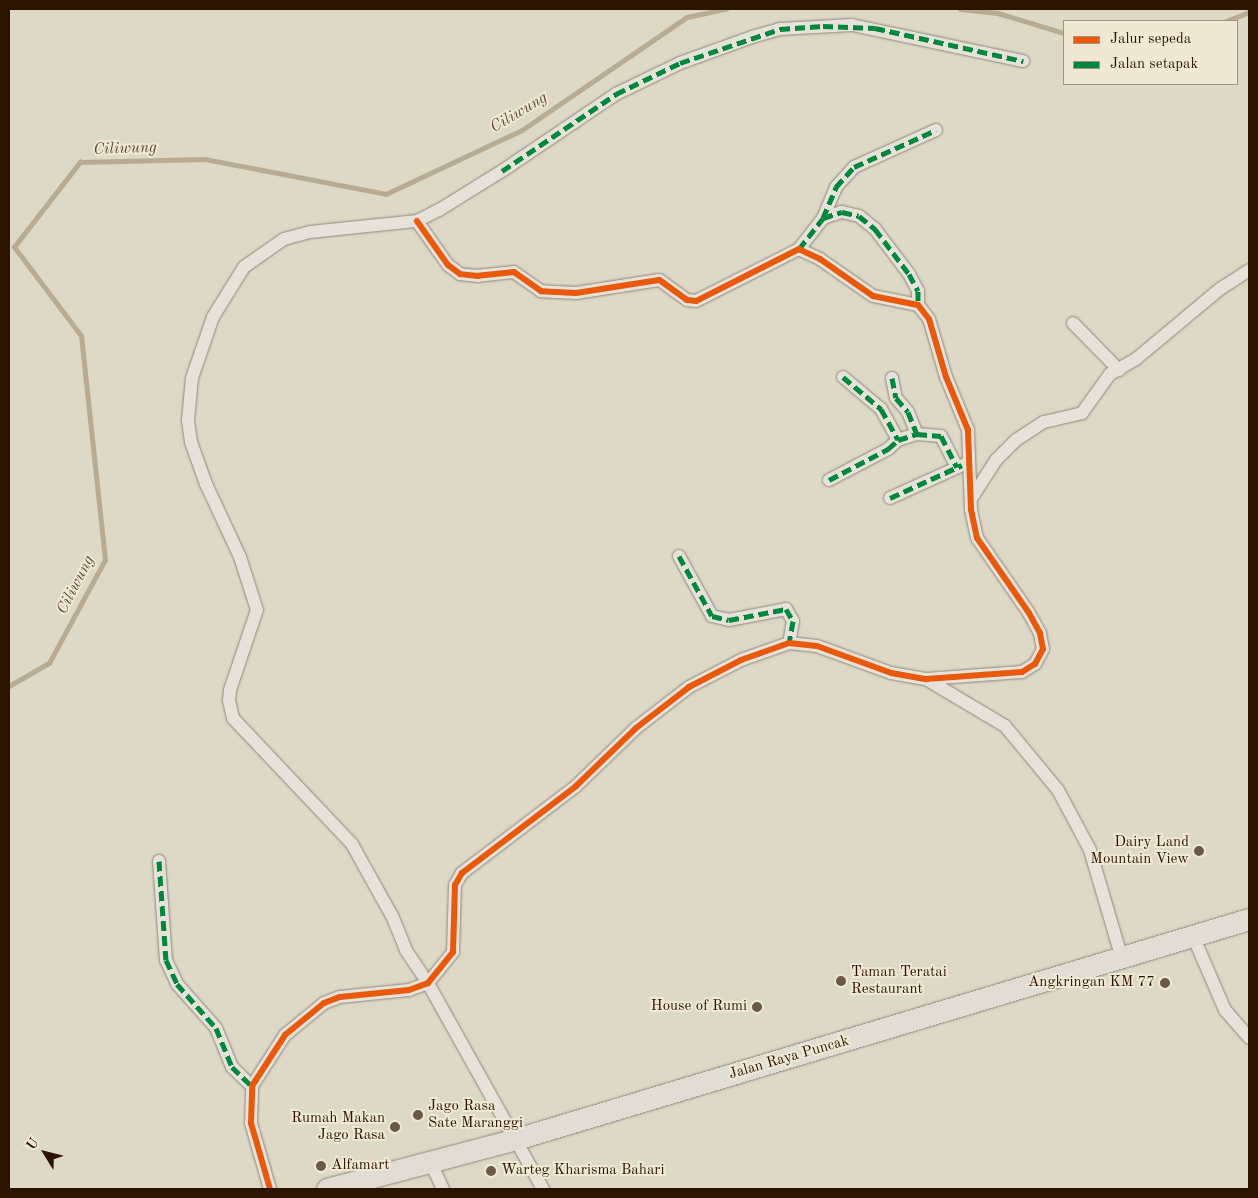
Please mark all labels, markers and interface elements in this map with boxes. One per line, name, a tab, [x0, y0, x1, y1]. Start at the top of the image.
legend	[1063, 20, 1238, 85]
text: Jalur sepeda	[1110, 32, 1191, 47]
text: Jalan setapak	[1110, 57, 1198, 72]
water label: Ciliwung	[487, 88, 551, 138]
water label: Ciliwung	[93, 138, 157, 160]
water label: Ciliwung	[53, 552, 99, 618]
place label: Dairy Land Mountain View	[1090, 833, 1189, 868]
marker: Dairy Land Mountain View	[1193, 845, 1205, 857]
place label: Taman Teratai Restaurant	[851, 963, 947, 998]
place label: Angkringan KM 77	[1028, 974, 1155, 992]
marker: Taman Teratai Restaurant	[835, 975, 847, 987]
marker: Angkringan KM 77	[1159, 977, 1171, 989]
place label: House of Rumi	[651, 998, 747, 1016]
marker: House of Rumi	[751, 1001, 763, 1013]
street label: Jalan Raya Puncak	[727, 1032, 851, 1084]
place label: Jago Rasa Sate Maranggi	[428, 1097, 523, 1132]
place label: Rumah Makan Jago Rasa	[291, 1109, 385, 1144]
marker: Jago Rasa Sate Maranggi	[412, 1109, 424, 1121]
marker: Rumah Makan Jago Rasa	[389, 1121, 401, 1133]
north arrow	[20, 1128, 70, 1178]
text: U	[24, 1136, 42, 1153]
place label: Alfamart	[331, 1157, 390, 1175]
marker: Alfamart	[315, 1160, 327, 1172]
place label: Warteg Kharisma Bahari	[501, 1162, 664, 1180]
marker: Warteg Kharisma Bahari	[485, 1165, 497, 1177]

